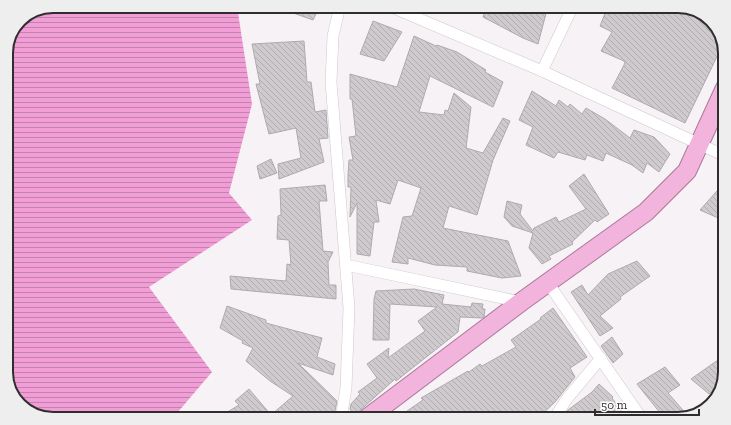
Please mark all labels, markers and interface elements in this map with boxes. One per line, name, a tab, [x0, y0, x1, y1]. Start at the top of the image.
scale bar	[595, 391, 699, 417]
text: 50 m	[601, 398, 628, 412]

